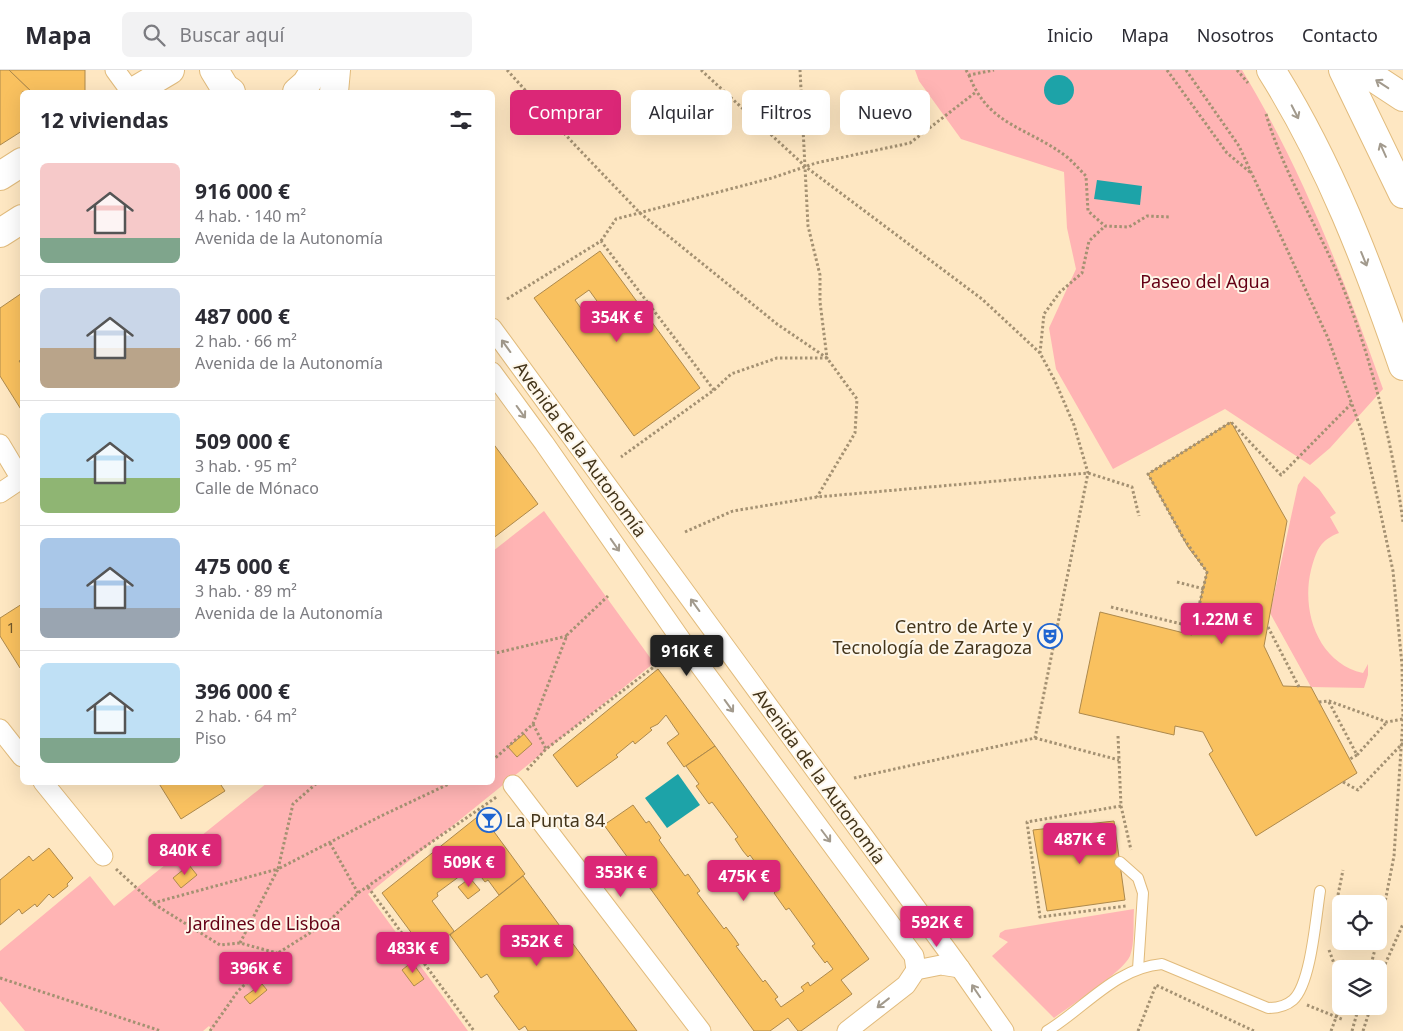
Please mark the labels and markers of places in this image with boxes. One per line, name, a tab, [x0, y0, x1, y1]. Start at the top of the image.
pin: 354K €	[576, 300, 658, 343]
pin: 1.22M €	[1176, 602, 1268, 645]
place label: Centro de Arte y Tecnología de Zaragoza	[833, 614, 1033, 659]
theatre icon: Centro de Arte y Tecnología de Zaragoza	[1037, 623, 1063, 649]
pin: 916K €	[646, 634, 728, 677]
bar icon: La Punta 84	[476, 807, 502, 833]
place label: La Punta 84	[506, 808, 605, 832]
pin: 487K €	[1039, 822, 1121, 865]
pin: 840K €	[144, 834, 226, 876]
pin: 509K €	[428, 846, 510, 888]
pin: 353K €	[580, 856, 662, 898]
pin: 475K €	[703, 860, 785, 902]
pin: 592K €	[896, 906, 978, 948]
pin: 352K €	[496, 924, 578, 967]
pin: 483K €	[372, 932, 454, 974]
pin: 396K €	[215, 952, 297, 994]

